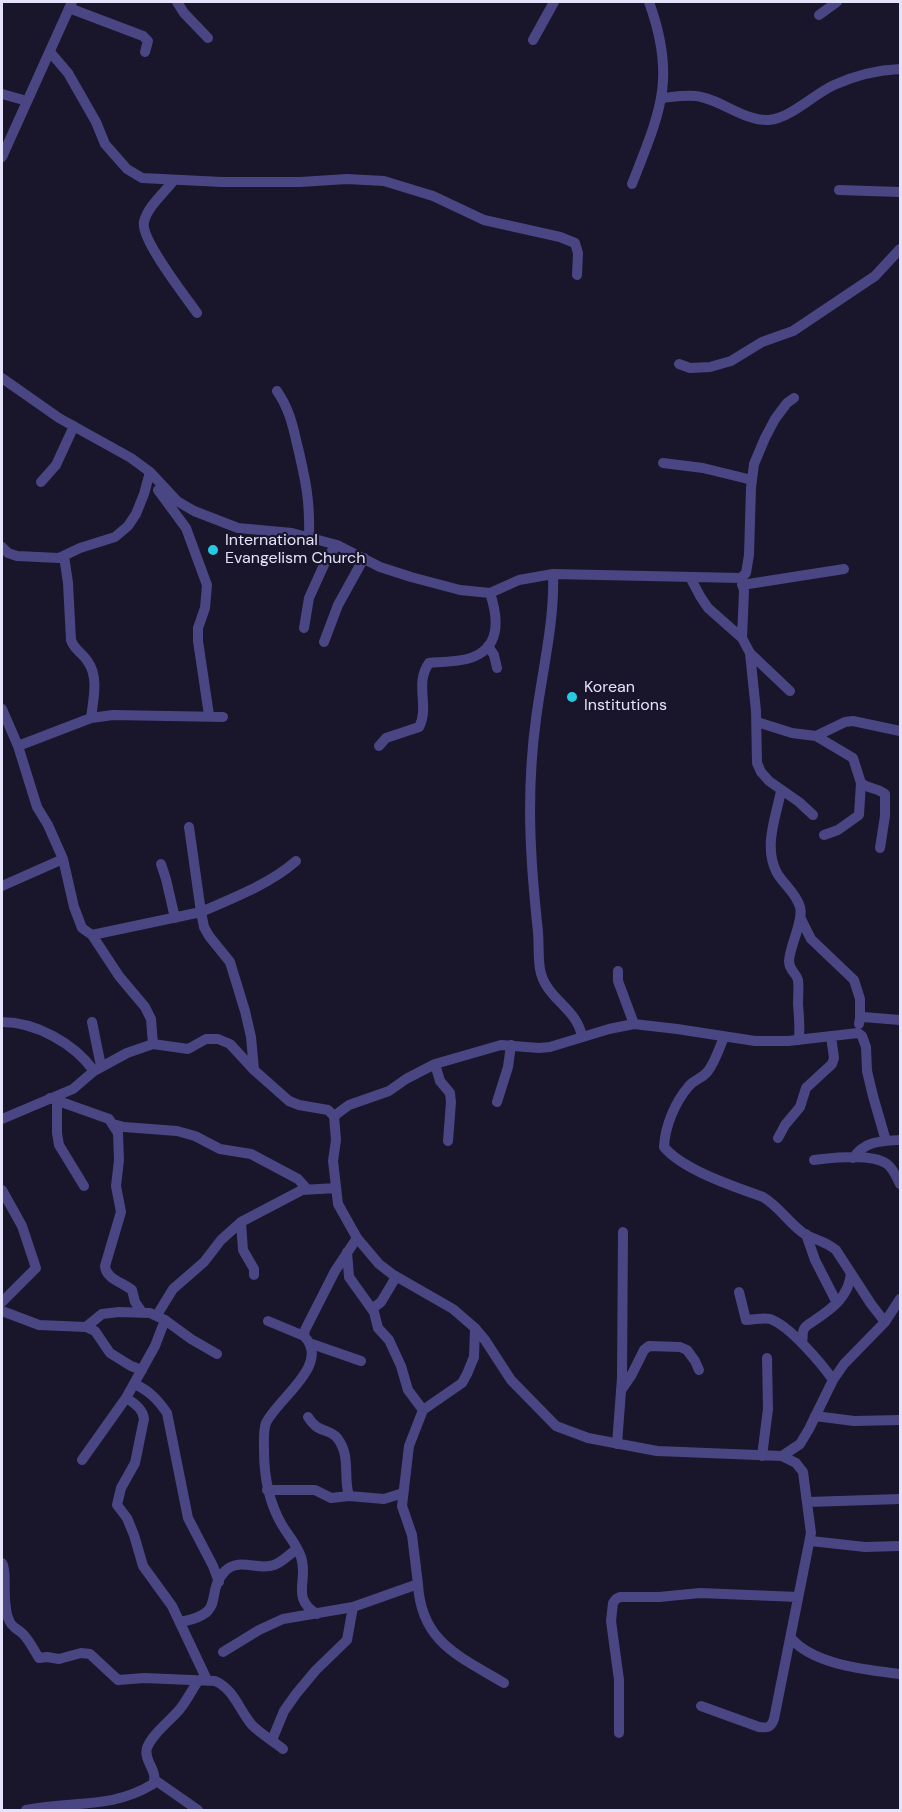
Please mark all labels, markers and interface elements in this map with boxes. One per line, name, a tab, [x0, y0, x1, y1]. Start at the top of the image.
place label: International Evangelism Church	[225, 531, 365, 569]
marker: International Evangelism Church	[206, 543, 220, 557]
place label: Korean Institutions	[584, 678, 667, 716]
marker: Korean Institutions	[565, 690, 579, 704]

